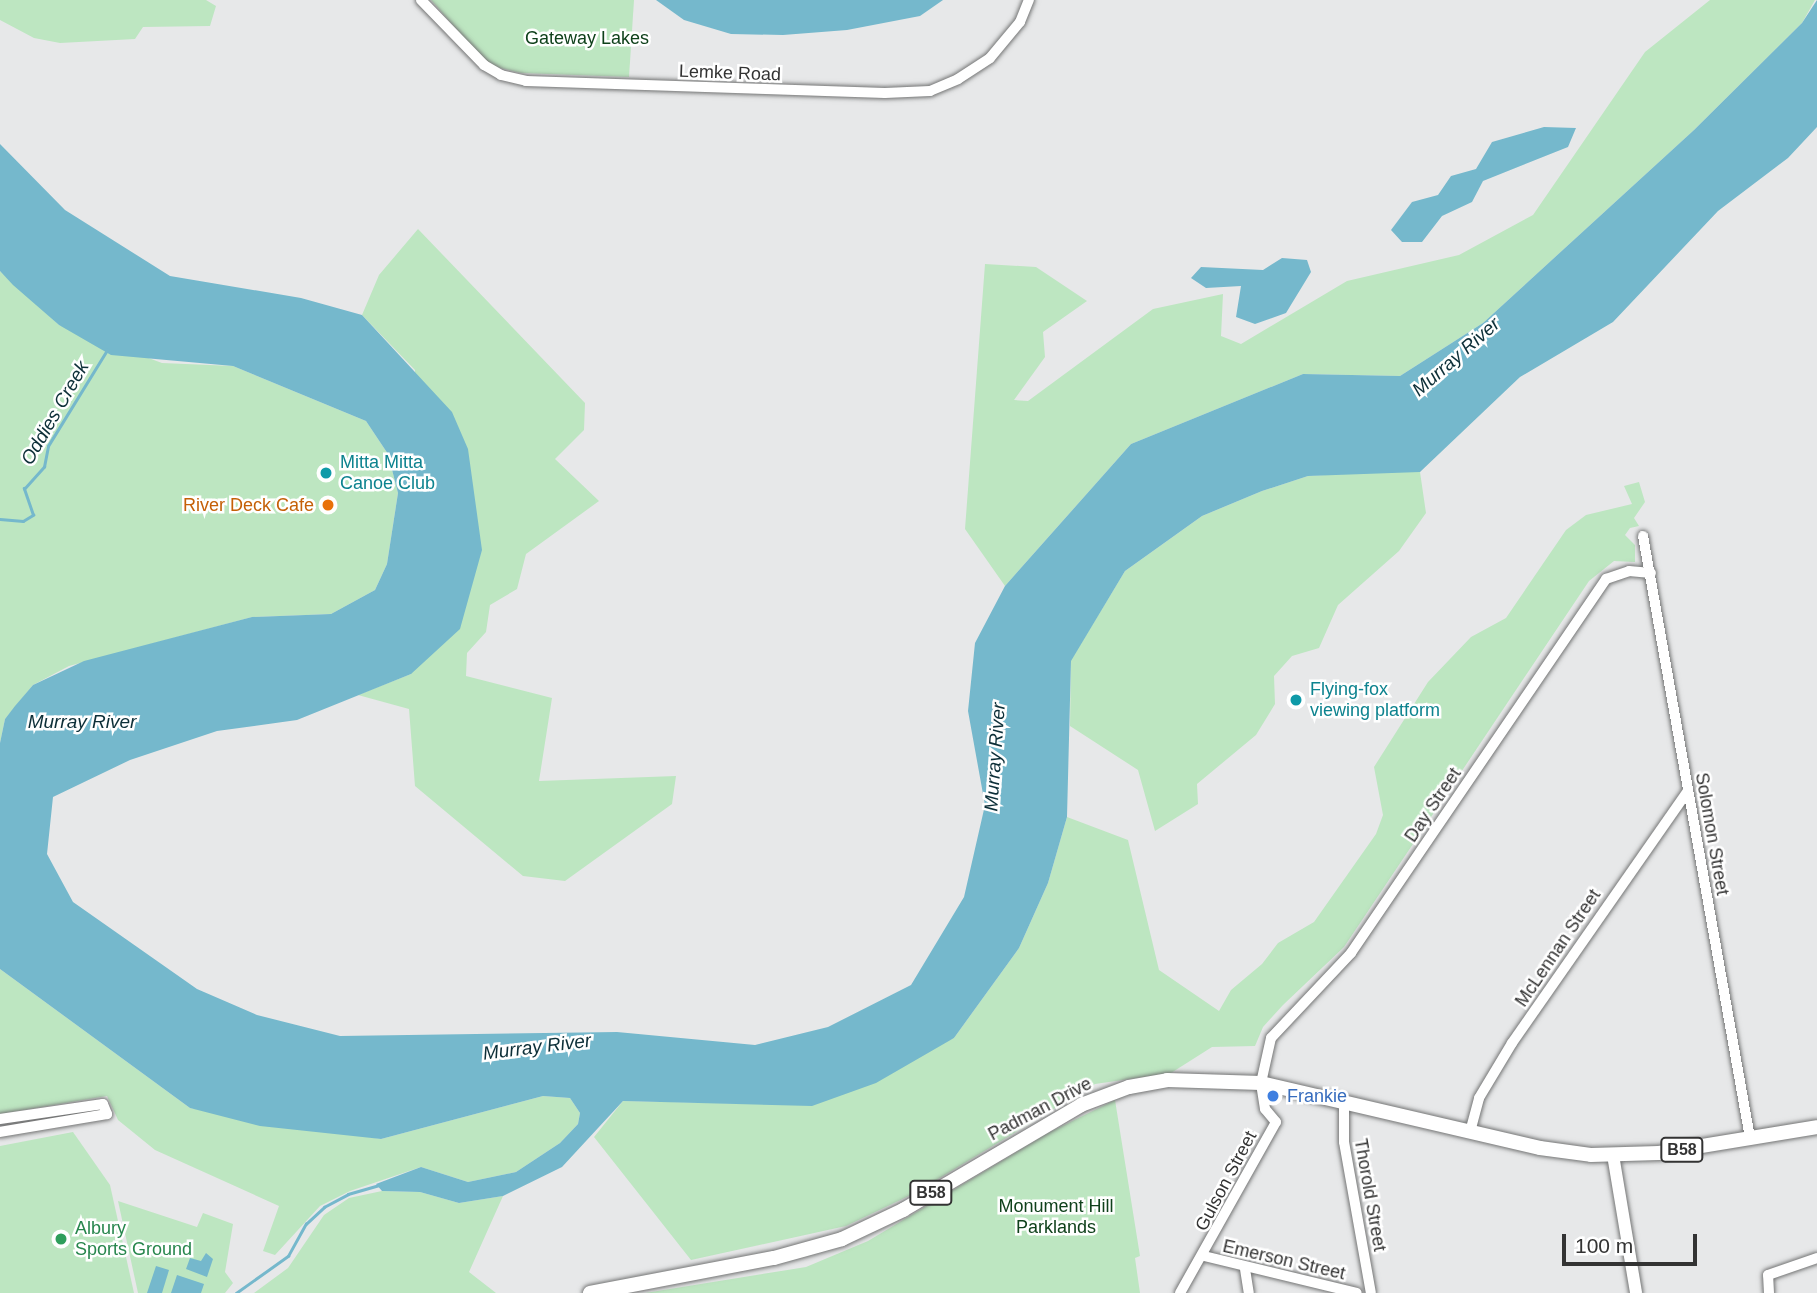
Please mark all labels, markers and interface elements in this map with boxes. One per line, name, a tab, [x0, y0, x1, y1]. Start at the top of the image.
park label: Gateway Lakes	[525, 27, 649, 49]
street label: Lemke Road	[679, 60, 781, 86]
water label: Murray River	[1407, 313, 1505, 401]
water label: Oddies Creek	[16, 357, 94, 469]
place label: Mitta Mitta Canoe Club	[340, 452, 435, 494]
marker: Mitta Mitta Canoe Club	[318, 465, 334, 481]
place label: River Deck Cafe	[183, 494, 314, 516]
marker: River Deck Cafe	[320, 497, 336, 513]
place label: Flying-fox viewing platform	[1310, 679, 1440, 722]
marker: Flying-fox viewing platform	[1288, 692, 1304, 708]
water label: Murray River	[980, 702, 1010, 812]
water label: Murray River	[28, 711, 136, 733]
street label: Day Street	[1400, 764, 1466, 846]
street label: Solomon Street	[1691, 771, 1733, 897]
street label: McLennan Street	[1511, 885, 1605, 1011]
water label: Murray River	[482, 1029, 592, 1065]
street label: Padman Drive	[985, 1073, 1095, 1145]
place label: Frankie	[1287, 1085, 1347, 1107]
marker: Frankie	[1265, 1088, 1281, 1104]
street label: Gulson Street	[1191, 1127, 1261, 1235]
street label: Thorold Street	[1349, 1137, 1391, 1253]
road number: B58	[1659, 1138, 1705, 1162]
road number: B58	[908, 1180, 954, 1205]
park label: Monument Hill Parklands	[998, 1196, 1114, 1238]
place label: Albury Sports Ground	[75, 1218, 192, 1260]
scale bar	[1565, 1220, 1700, 1264]
marker: Albury Sports Ground	[53, 1231, 69, 1247]
text: 100 m	[1575, 1234, 1633, 1257]
street label: Emerson Street	[1221, 1235, 1347, 1285]

